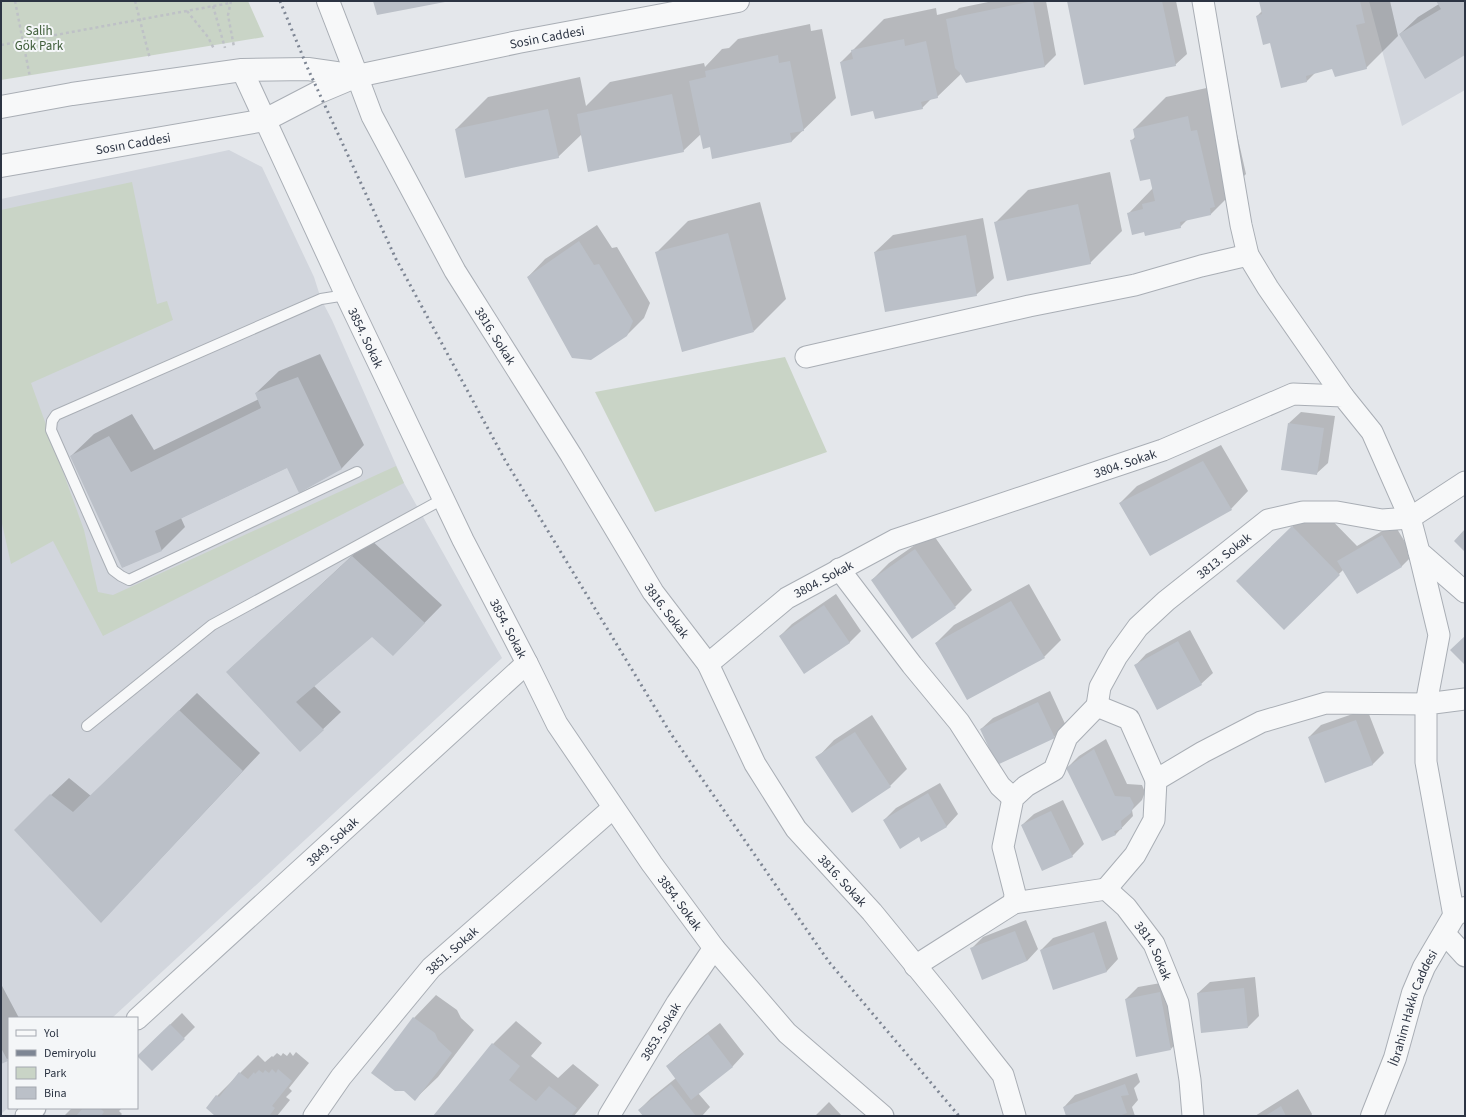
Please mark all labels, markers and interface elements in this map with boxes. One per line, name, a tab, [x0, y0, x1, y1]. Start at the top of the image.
park label: Salih Gök Park	[15, 22, 64, 55]
street label: Sosin Caddesi	[508, 22, 586, 54]
street label: Sosın Caddesi	[94, 129, 172, 159]
street label: 3816. Sokak	[470, 304, 520, 369]
street label: 3854. Sokak	[343, 305, 388, 372]
street label: 3804. Sokak	[1091, 445, 1159, 483]
street label: 3813. Sokak	[1193, 529, 1256, 583]
street label: 3804. Sokak	[791, 556, 857, 603]
street label: 3816. Sokak	[640, 580, 694, 643]
street label: 3854. Sokak	[485, 596, 531, 662]
street label: 3849. Sokak	[303, 813, 363, 870]
street label: 3816. Sokak	[813, 851, 871, 911]
street label: 3854. Sokak	[653, 872, 706, 935]
street label: 3814. Sokak	[1130, 918, 1176, 984]
street label: 3851. Sokak	[421, 922, 483, 978]
street label: İbrahim Hakkı Caddesi	[1385, 946, 1442, 1069]
street label: 3853. Sokak	[636, 999, 686, 1064]
legend	[8, 1017, 138, 1109]
text: Yol	[43, 1025, 59, 1042]
text: Demiryolu	[44, 1045, 96, 1062]
text: Park	[44, 1065, 66, 1082]
text: Bina	[44, 1085, 67, 1102]

